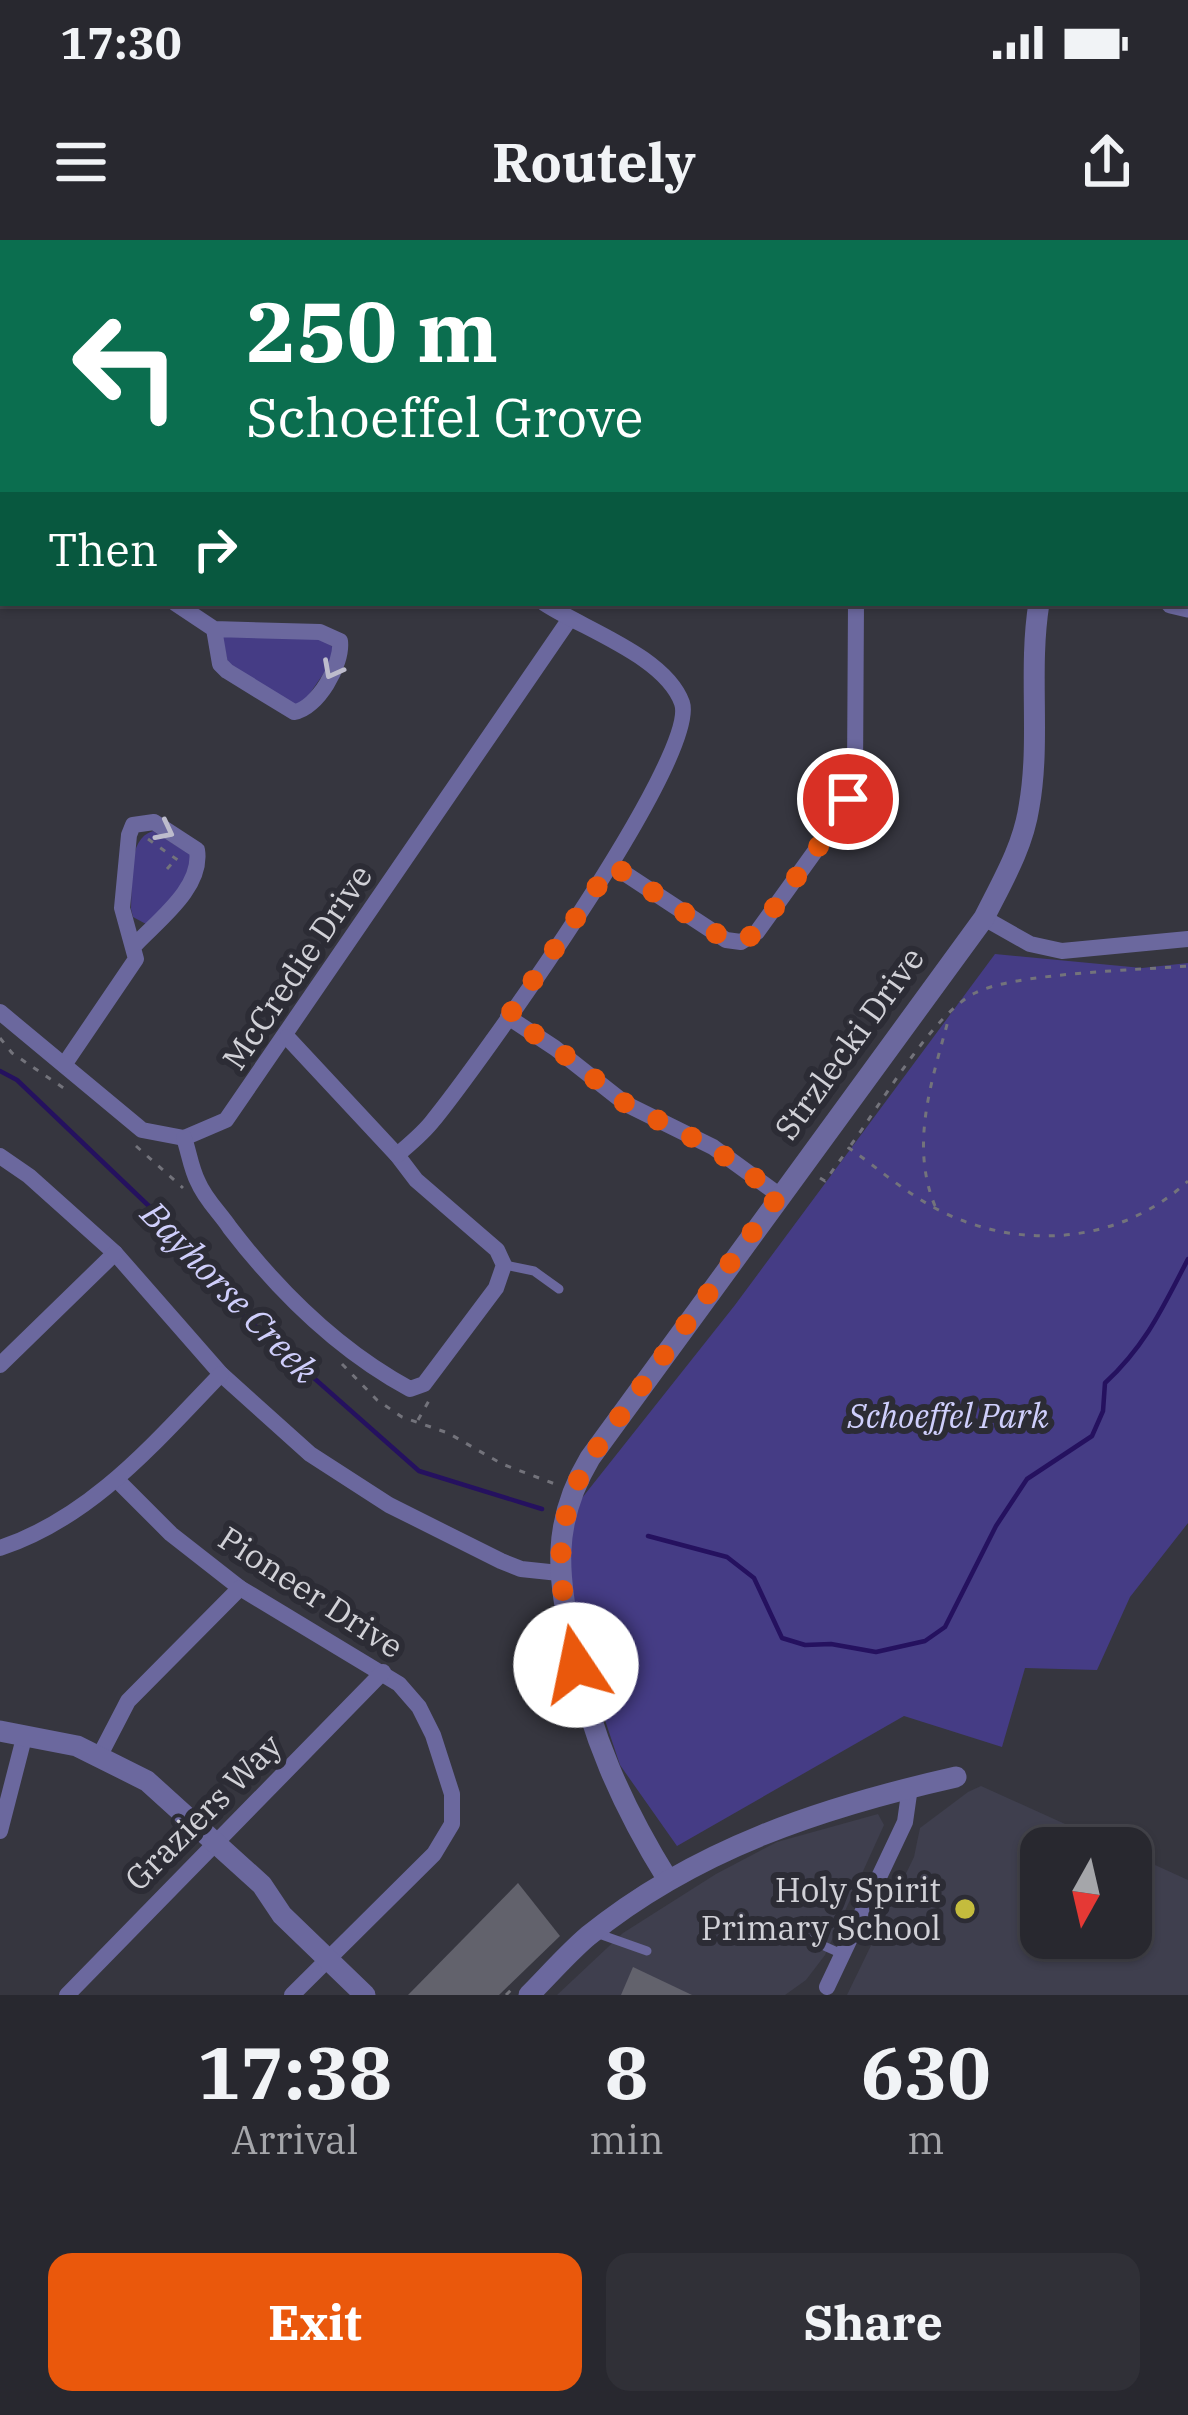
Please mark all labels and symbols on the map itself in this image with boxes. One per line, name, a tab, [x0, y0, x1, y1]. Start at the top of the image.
one-way arrow	[323, 657, 346, 679]
pin	[797, 748, 899, 850]
one-way arrow	[153, 816, 174, 840]
street label: McCredie Drive	[212, 856, 381, 1078]
street label: Strzlecki Drive	[764, 938, 933, 1147]
water label: Bayhorse Creek	[131, 1190, 330, 1393]
park label: Schoeffel Park	[847, 1394, 1049, 1437]
street label: Pioneer Drive	[211, 1516, 412, 1667]
position arrow	[513, 1602, 639, 1728]
street label: Graziers Way	[115, 1724, 291, 1899]
north arrow	[1020, 1827, 1152, 1959]
place label: Holy Spirit Primary School	[701, 1868, 941, 1949]
marker: Holy Spirit Primary School	[952, 1896, 978, 1922]

